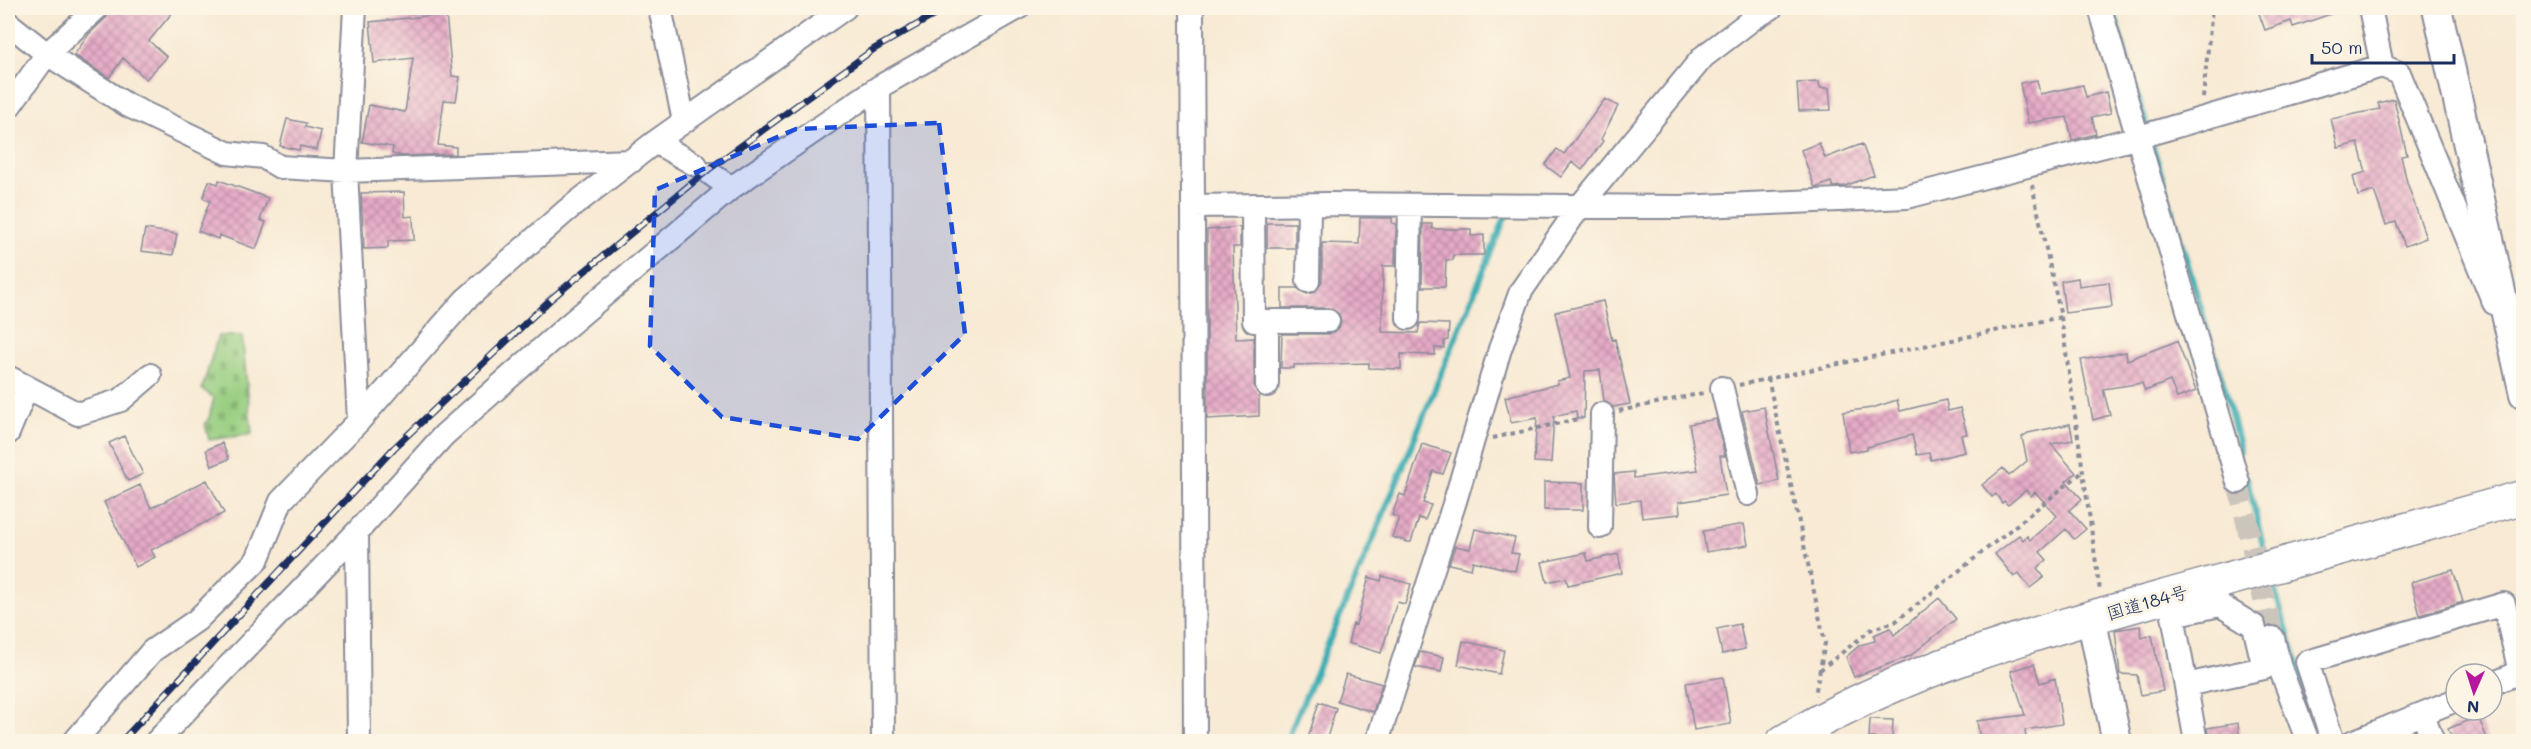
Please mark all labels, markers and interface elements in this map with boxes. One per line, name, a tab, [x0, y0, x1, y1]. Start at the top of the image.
scale bar	[2312, 27, 2454, 65]
text: 50 m	[2321, 35, 2363, 59]
street label: 国道184号	[2104, 579, 2190, 625]
north arrow	[2444, 662, 2504, 722]
text: N	[2467, 697, 2480, 718]

